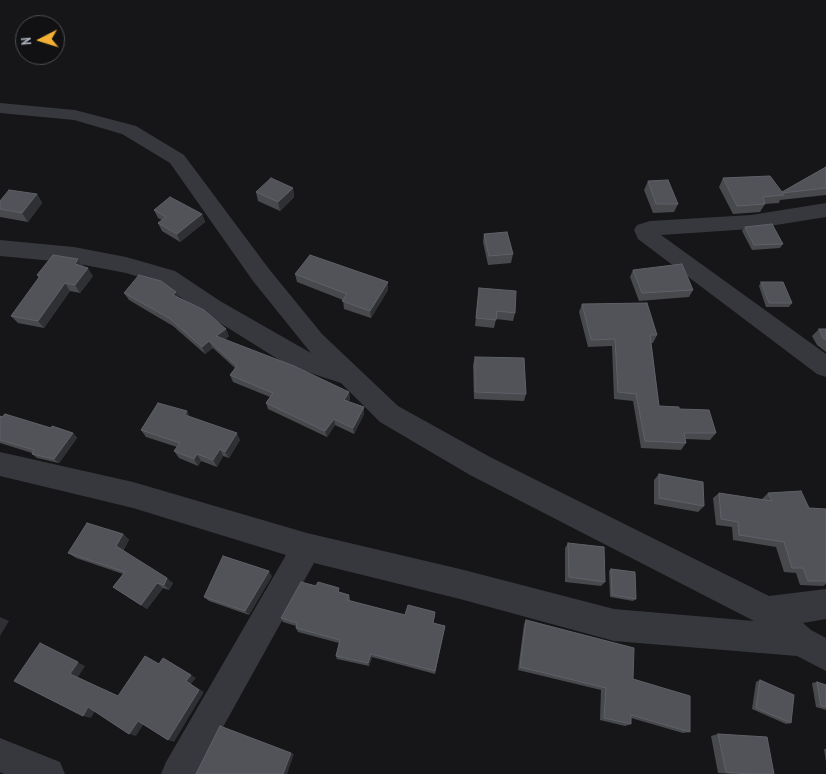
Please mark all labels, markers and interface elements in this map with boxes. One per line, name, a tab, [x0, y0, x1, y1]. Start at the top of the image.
north arrow	[15, 15, 65, 65]
text: N	[17, 37, 35, 46]

